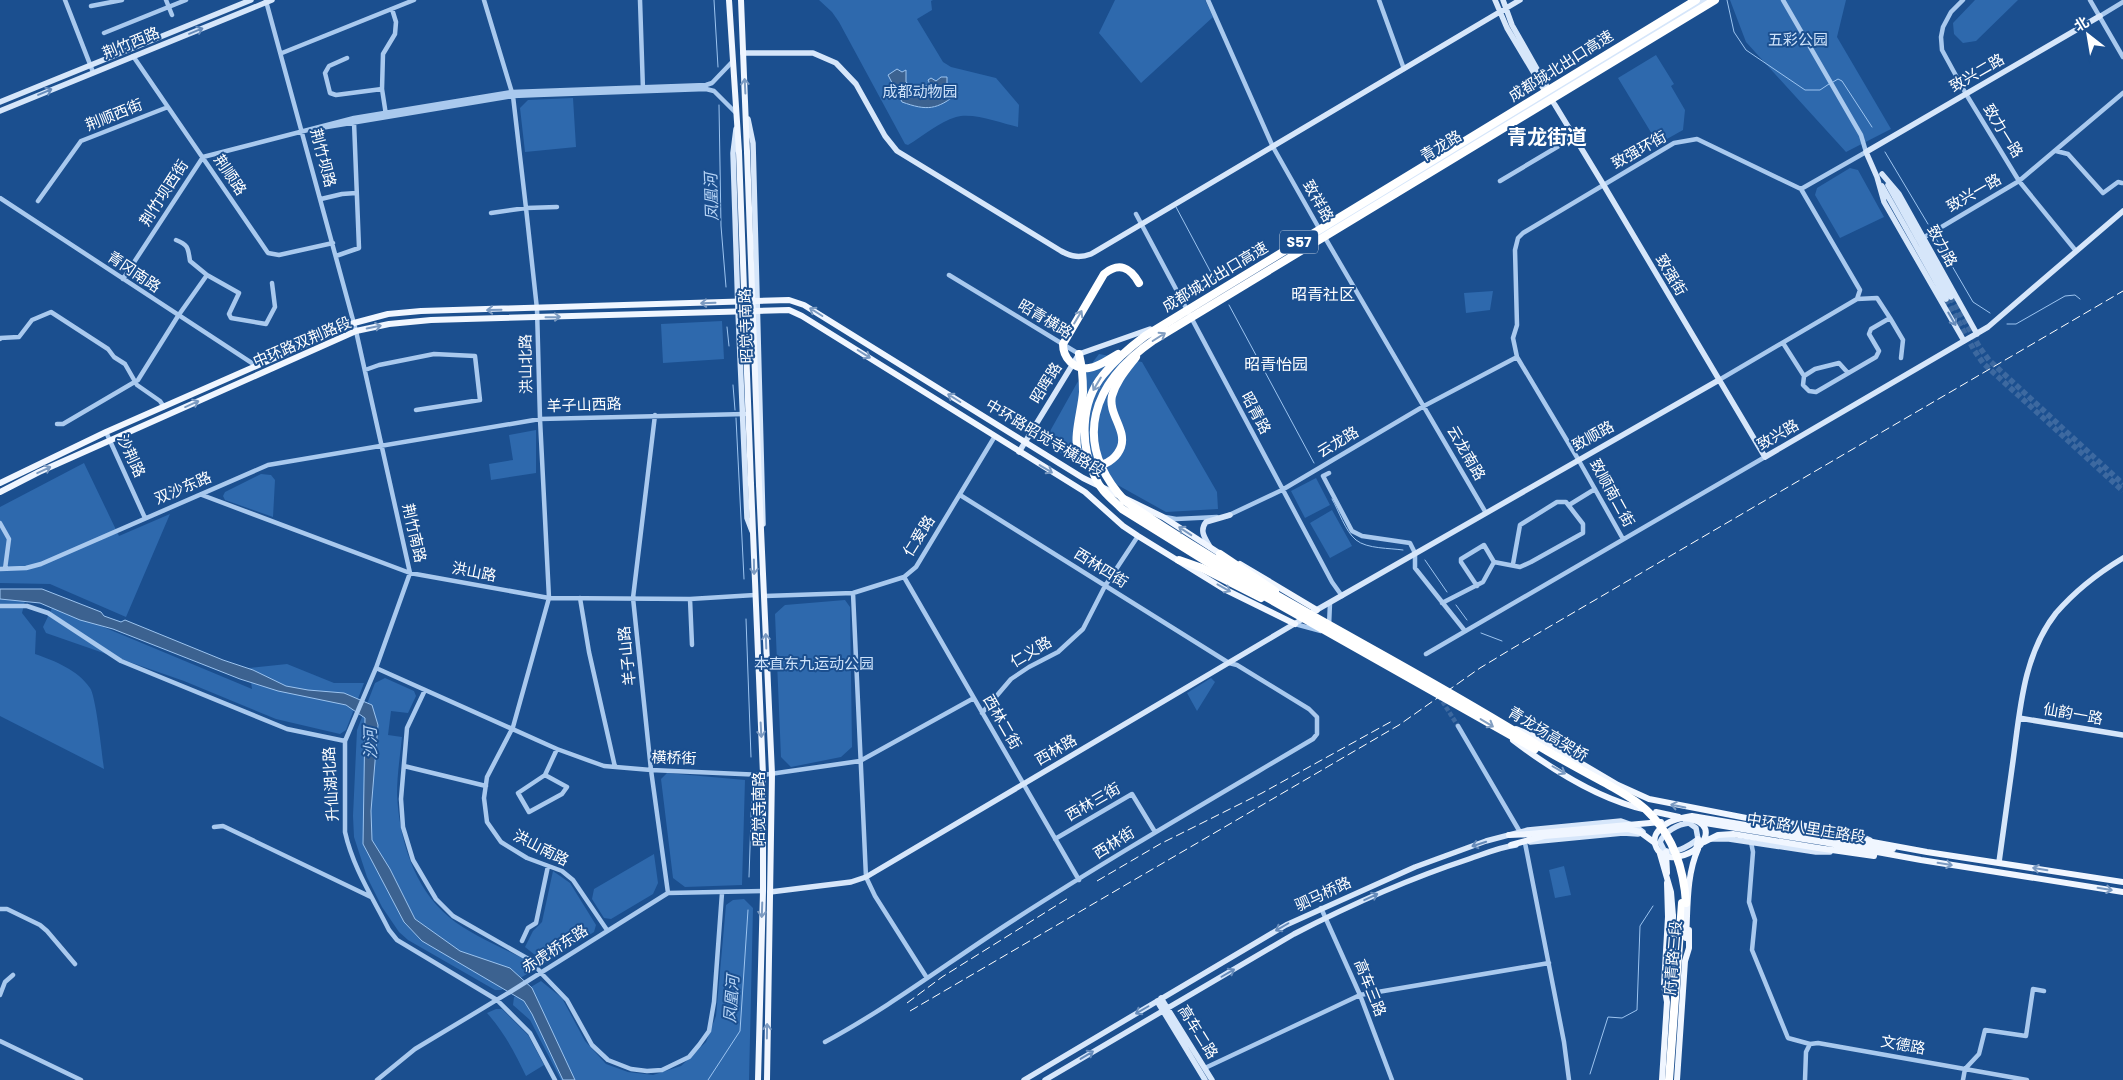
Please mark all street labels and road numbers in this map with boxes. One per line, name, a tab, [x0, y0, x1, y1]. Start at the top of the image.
street label: 荆竹西路	[99, 22, 163, 64]
street label: 成都城北出口高速	[1504, 25, 1617, 106]
street label: 致兴二路	[1946, 48, 2008, 97]
street label: 荆顺西街	[82, 94, 146, 136]
street label: 致力一路	[1979, 100, 2028, 162]
street label: 青龙路	[1416, 125, 1465, 166]
street label: 荆竹坝路	[306, 126, 341, 190]
street label: 致强环街	[1607, 126, 1670, 173]
street label: 荆顺路	[209, 150, 252, 199]
street label: 荆竹坝西街	[134, 156, 193, 230]
street label: 致兴一路	[1943, 168, 2005, 217]
street label: 致祥路	[1298, 176, 1339, 225]
street label: 致力路	[1922, 221, 1963, 271]
road number: S57	[1280, 230, 1318, 253]
street label: 成都城北出口高速	[1158, 237, 1272, 316]
street label: 青冈南路	[104, 246, 165, 297]
street label: 致强街	[1651, 250, 1692, 299]
street label: 昭觉寺南路	[734, 288, 757, 364]
street label: 昭青横路	[1014, 294, 1076, 343]
street label: 中环路双荆路段	[249, 311, 354, 372]
street label: 洪山北路	[514, 334, 537, 394]
street label: 昭晖路	[1025, 358, 1066, 407]
street label: 昭青路	[1237, 388, 1276, 438]
street label: 羊子山西路	[546, 393, 622, 416]
street label: 中环路昭觉寺横路段	[982, 394, 1109, 481]
street label: 致兴路	[1753, 414, 1802, 455]
street label: 致顺路	[1568, 415, 1618, 456]
street label: 云龙路	[1313, 421, 1362, 462]
street label: 云龙南路	[1442, 422, 1491, 484]
street label: 沙荆路	[112, 431, 150, 481]
street label: 致顺南二街	[1585, 455, 1640, 531]
street label: 双沙东路	[151, 466, 215, 509]
street label: 荆竹南路	[398, 501, 431, 564]
street label: 仁爱路	[898, 511, 939, 560]
street label: 西林四街	[1070, 543, 1132, 592]
street label: 洪山路	[450, 557, 498, 586]
street label: 羊子山路	[613, 625, 640, 687]
street label: 仁义路	[1006, 631, 1055, 672]
street label: 西林二街	[978, 691, 1027, 753]
street label: 仙韵一路	[2042, 698, 2104, 729]
street label: 青龙场高架桥	[1504, 701, 1592, 766]
street label: 西林路	[1031, 729, 1080, 770]
street label: 升仙湖北路	[318, 746, 343, 822]
street label: 横桥街	[651, 746, 697, 769]
street label: 昭觉寺南路	[748, 771, 769, 847]
street label: 西林三街	[1062, 777, 1124, 826]
street label: 中环路八里庄路段	[1745, 808, 1867, 847]
street label: 西林街	[1089, 822, 1138, 863]
street label: 洪山南路	[510, 825, 573, 871]
street label: 驷马桥路	[1291, 871, 1354, 916]
street label: 赤虎桥东路	[518, 919, 592, 978]
street label: 府青路三段	[1659, 920, 1686, 996]
street label: 高车三路	[1349, 956, 1391, 1020]
street label: 高车二路	[1174, 1001, 1223, 1063]
street label: 文德路	[1879, 1030, 1927, 1059]

